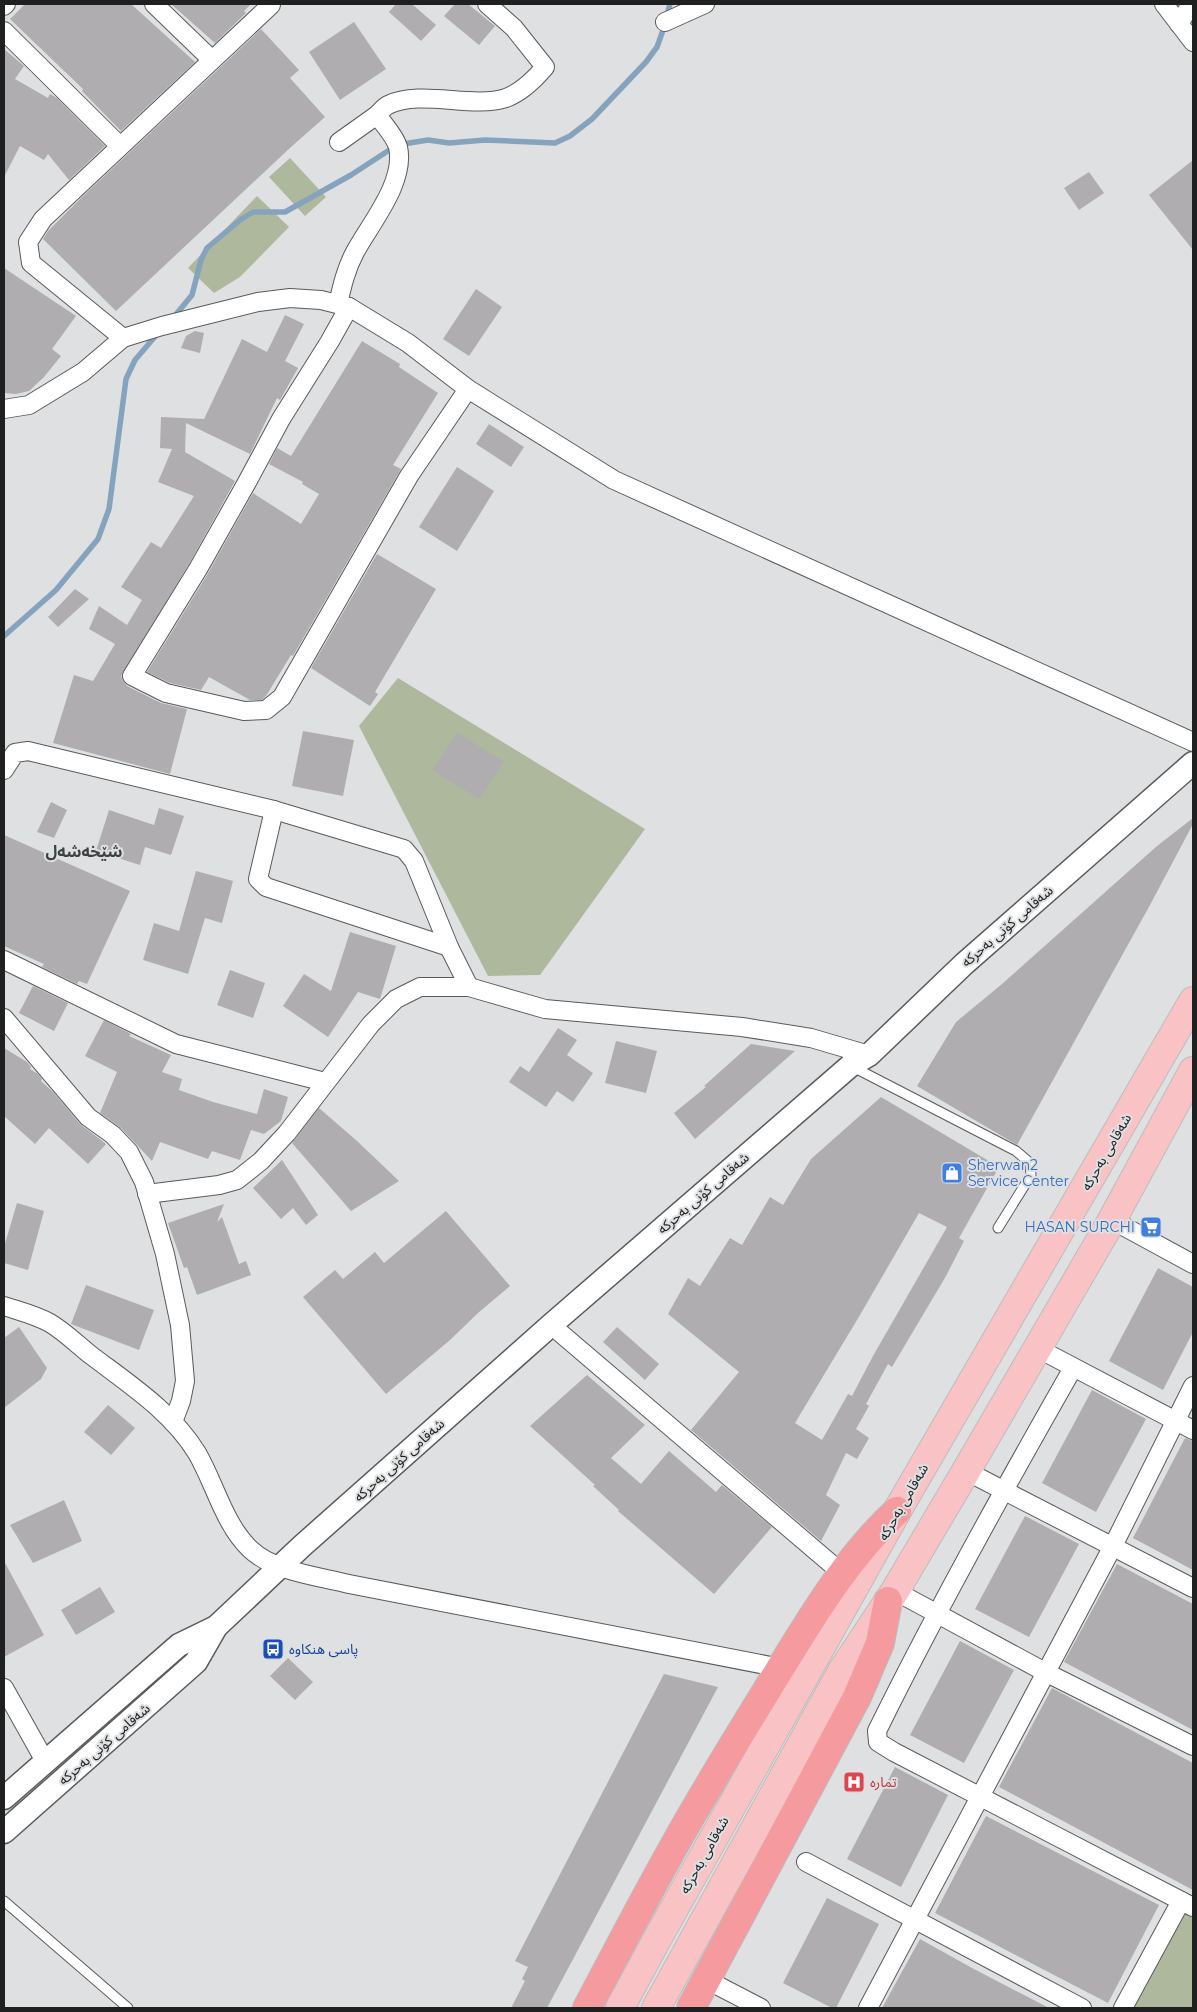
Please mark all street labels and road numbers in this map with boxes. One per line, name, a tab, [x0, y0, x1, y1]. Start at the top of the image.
street label: شەقامی کۆنی بەحرکە	[957, 881, 1057, 971]
street label: شەقامی بەحرکە	[1077, 1110, 1135, 1194]
street label: شەقامی کۆنی بەحرکە	[653, 1148, 753, 1238]
street label: شەقامی کۆنی بەحرکە	[350, 1415, 448, 1505]
street label: شەقامی بەحرکە	[874, 1460, 932, 1544]
street label: شەقامی کۆنی بەحرکە	[54, 1699, 154, 1789]
street label: شەقامی بەحرکە	[675, 1813, 733, 1897]

